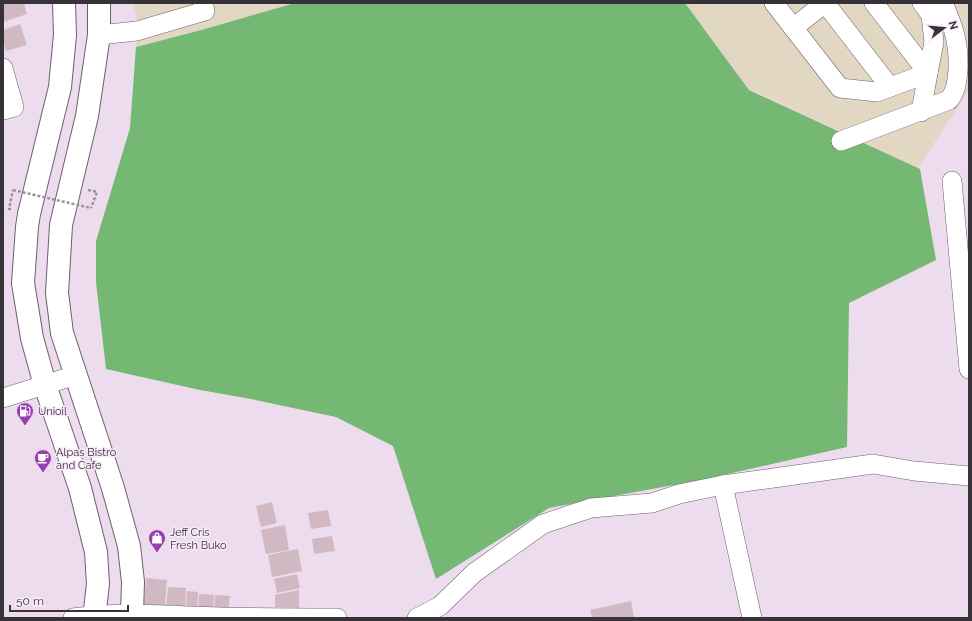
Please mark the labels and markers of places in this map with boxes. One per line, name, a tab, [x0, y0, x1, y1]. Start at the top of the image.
fuel station icon: Unioil	[15, 401, 35, 426]
place label: Unioil	[38, 405, 67, 418]
place label: Alpas Bistro and Cafe	[56, 446, 117, 472]
cafe icon: Alpas Bistro and Cafe	[33, 448, 53, 473]
place label: Jeff Cris Fresh Buko	[170, 526, 227, 552]
shop icon: Jeff Cris Fresh Buko	[147, 528, 167, 553]

